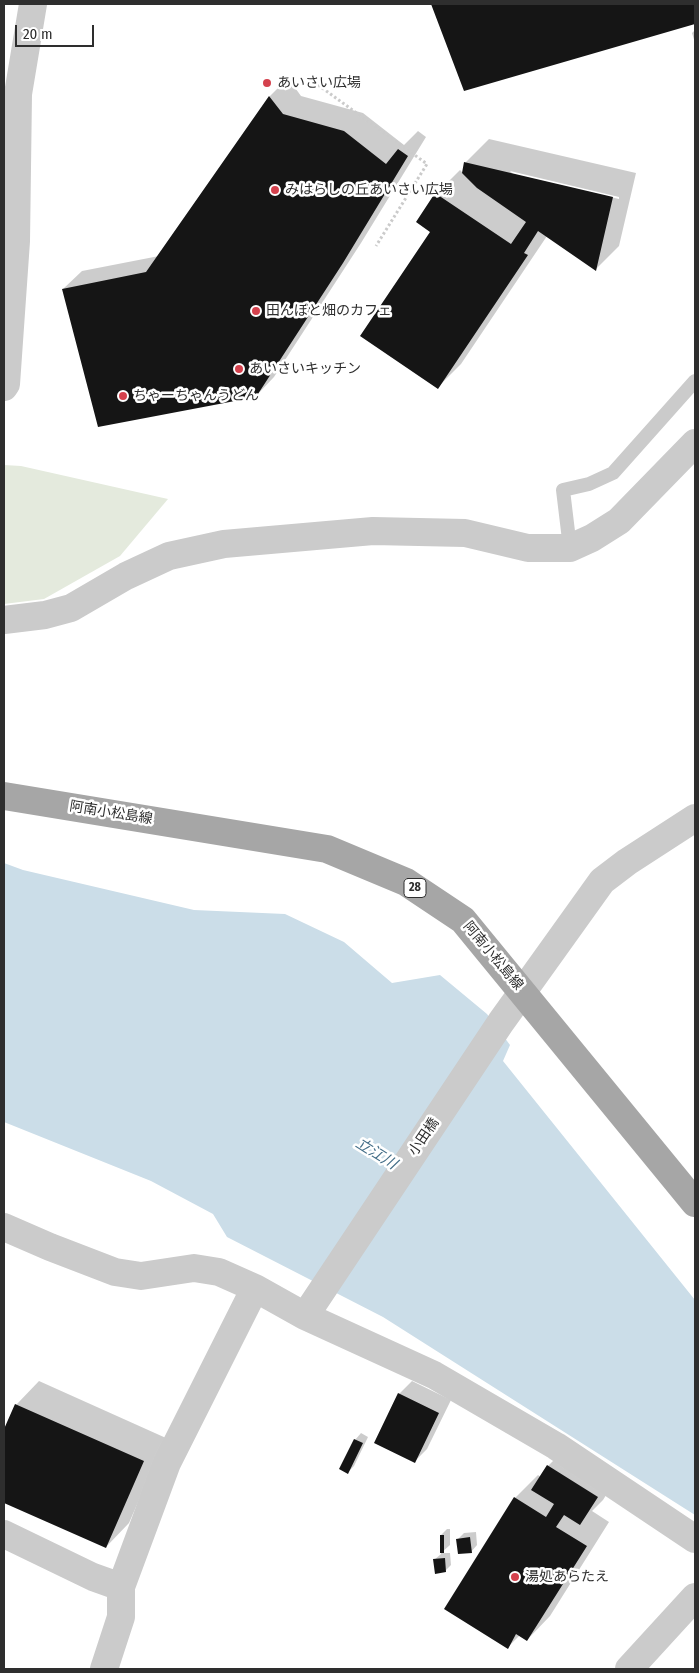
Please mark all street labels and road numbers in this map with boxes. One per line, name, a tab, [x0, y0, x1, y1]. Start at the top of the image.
street label: 阿南小松島線	[68, 798, 154, 828]
road number: 28	[404, 878, 426, 898]
street label: 阿南小松島線	[460, 918, 526, 994]
street label: 小田橋	[405, 1115, 443, 1159]

